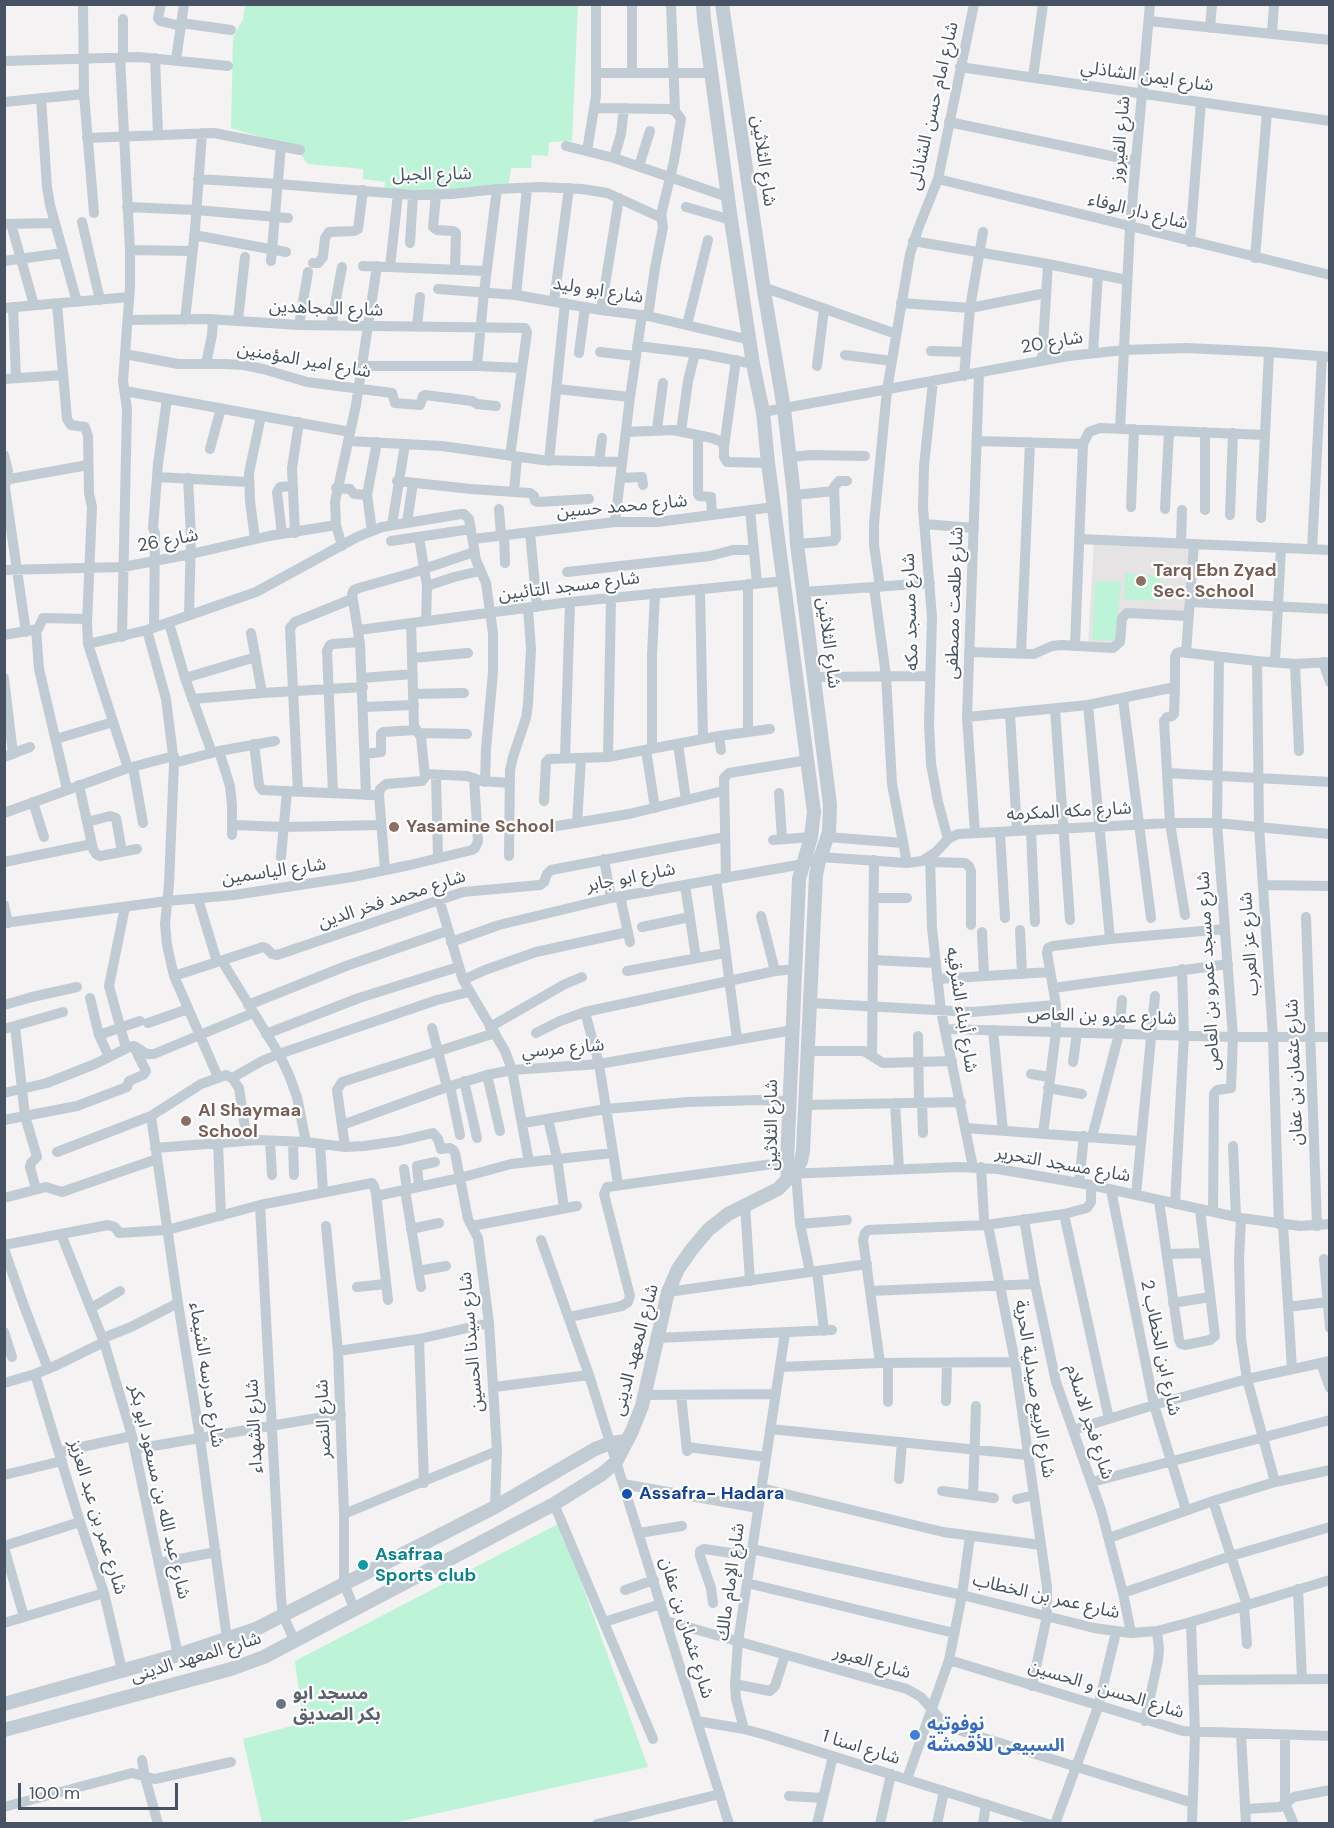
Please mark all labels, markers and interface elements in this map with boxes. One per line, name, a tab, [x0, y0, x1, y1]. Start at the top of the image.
street label: شارع امام حسن الشاذلى	[904, 20, 964, 192]
street label: شارع ايمن الشاذلي	[1079, 57, 1215, 97]
street label: شارع الفيروز	[1106, 95, 1136, 183]
street label: شارع الثلاثين	[746, 114, 780, 208]
street label: شارع الجبل	[392, 164, 472, 186]
street label: شارع دار الوفاء	[1086, 189, 1190, 235]
street label: شارع ابو وليد	[551, 273, 645, 309]
street label: شارع المجاهدين	[268, 296, 384, 322]
street label: شارع 20	[1019, 327, 1085, 359]
street label: شارع امير المؤمنين	[235, 339, 373, 383]
street label: شارع محمد حسين	[556, 491, 688, 523]
street label: شارع 26	[136, 525, 200, 557]
street label: شارع طلعت مصطفى	[942, 526, 968, 680]
street label: شارع مسجد مكه	[898, 553, 924, 671]
place label: Tarq Ebn Zyad Sec. School	[1153, 560, 1276, 602]
street label: شارع مسجد التائبين	[497, 568, 641, 606]
marker: Tarq Ebn Zyad Sec. School	[1134, 574, 1148, 588]
street label: شارع الثلاثين	[812, 596, 844, 690]
street label: شارع مكه المكرمه	[1006, 798, 1132, 826]
place label: Yasamine School	[406, 816, 554, 838]
marker: Yasamine School	[387, 820, 401, 834]
street label: شارع الياسمين	[220, 854, 328, 890]
street label: شارع ابو جابر	[585, 859, 677, 897]
street label: شارع محمد فخر الدين	[315, 866, 469, 934]
street label: شارع مسجد عمرو بن العاص	[1193, 871, 1225, 1071]
street label: شارع عز العرب	[1236, 891, 1264, 997]
street label: شارع أبناء الشرقيه	[940, 946, 982, 1074]
street label: شارع عثمان بن عفان	[1282, 998, 1308, 1146]
street label: شارع عمرو بن العاص	[1027, 1004, 1177, 1030]
street label: شارع مرسي	[521, 1035, 605, 1063]
street label: شارع الثلاثين	[761, 1079, 783, 1171]
place label: Al Shaymaa School	[198, 1100, 301, 1142]
marker: Al Shaymaa School	[179, 1114, 193, 1128]
street label: شارع مسجد التحرير	[994, 1142, 1132, 1188]
street label: شارع سيدنا الحسين	[455, 1271, 489, 1413]
street label: شارع ابن الخطاب 2	[1135, 1278, 1185, 1418]
street label: شارع المعهد الدينى	[608, 1282, 664, 1418]
street label: شارع الربيع صيدلية الحرية	[1009, 1298, 1059, 1480]
street label: شارع مدرسه الشيماء	[184, 1301, 228, 1449]
street label: شارع فجر الاسلام	[1060, 1362, 1118, 1482]
street label: شارع الشهداء	[242, 1378, 268, 1474]
street label: شارع النصر	[312, 1379, 336, 1459]
street label: شارع عبد الله بن مسعود ابو بكر	[124, 1383, 194, 1601]
street label: شارع عمر بن عبد العزيز	[63, 1437, 131, 1597]
place label: Assafra- Hadara	[639, 1483, 784, 1505]
marker: Assafra- Hadara	[620, 1487, 634, 1501]
street label: شارع الإمام مالك	[712, 1522, 750, 1642]
place label: Asafraa Sports club	[375, 1544, 476, 1586]
street label: شارع عثمان بن عفان	[654, 1555, 718, 1701]
marker: Asafraa Sports club	[356, 1558, 370, 1572]
street label: شارع عمر بن الخطاب	[970, 1570, 1122, 1624]
street label: شارع المعهد الدينى	[128, 1628, 264, 1688]
street label: شارع العبور	[831, 1642, 913, 1684]
street label: شارع الحسن و الحسين	[1025, 1656, 1187, 1724]
place label: مسجد ابو بكر الصديق	[293, 1683, 381, 1726]
marker: مسجد ابو بكر الصديق	[274, 1697, 288, 1711]
place label: نوفوتيه السبيعى للأقمشة	[927, 1714, 1065, 1756]
street label: شارع اسنا 1	[820, 1726, 902, 1770]
marker: نوفوتيه السبيعى للأقمشة	[908, 1728, 922, 1742]
scale bar	[21, 1771, 182, 1809]
text: 100 m	[29, 1781, 80, 1805]

